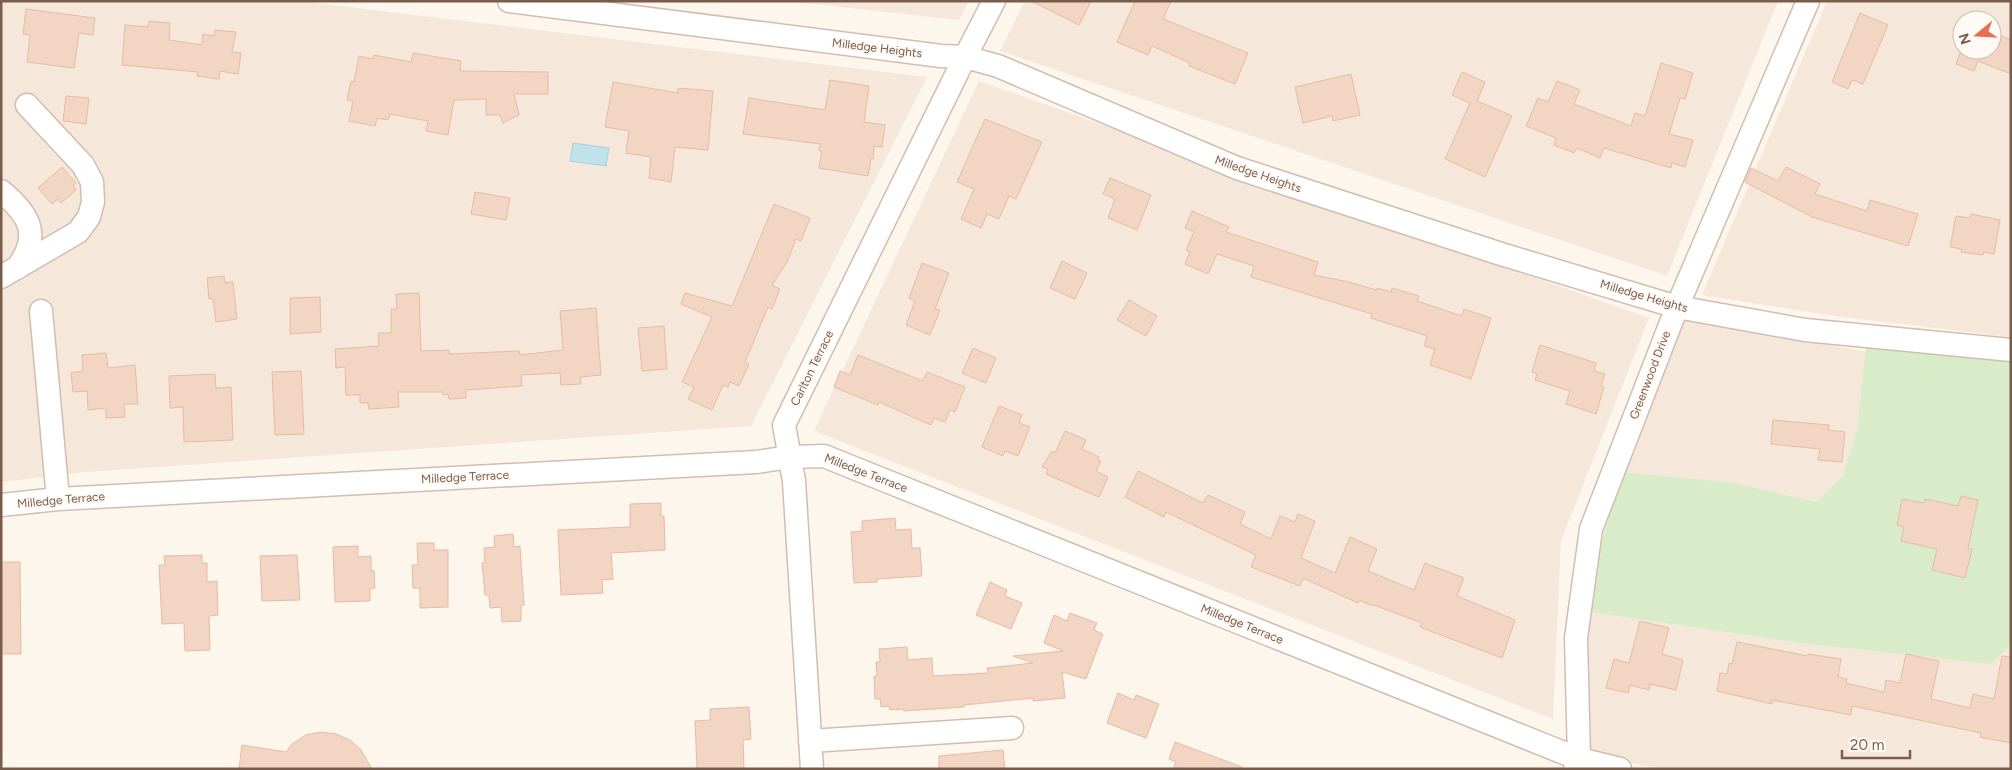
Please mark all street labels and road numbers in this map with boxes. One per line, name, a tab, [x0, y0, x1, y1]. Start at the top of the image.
street label: Milledge Heights	[831, 36, 923, 61]
street label: Milledge Heights	[1213, 153, 1303, 195]
street label: Milledge Heights	[1599, 277, 1690, 315]
street label: Carlton Terrace	[788, 328, 837, 408]
street label: Greenwood Drive	[1627, 328, 1674, 421]
street label: Milledge Terrace	[822, 451, 910, 495]
street label: Milledge Terrace	[421, 468, 510, 486]
street label: Milledge Terrace	[17, 489, 106, 511]
street label: Milledge Terrace	[1199, 601, 1286, 647]

